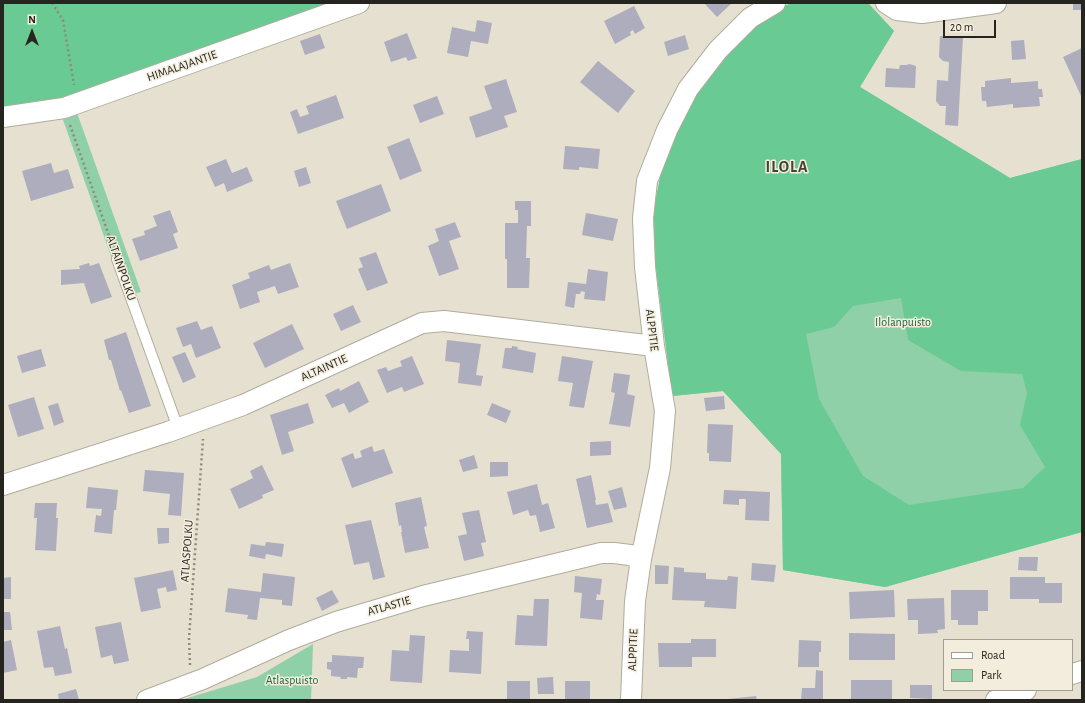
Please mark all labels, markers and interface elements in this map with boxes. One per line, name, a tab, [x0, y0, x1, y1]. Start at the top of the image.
north arrow	[12, 12, 52, 52]
scale bar	[945, 12, 998, 38]
text: N	[28, 14, 36, 25]
text: 20 m	[950, 21, 973, 33]
street label: HIMALAJANTIE	[145, 47, 219, 85]
district label: ILOLA	[766, 157, 808, 177]
street label: ALTAINPOLKU	[103, 234, 139, 302]
street label: ALPPITIE	[642, 308, 662, 352]
park label: Ilolanpuisto	[875, 315, 931, 329]
street label: ALTAINTIE	[298, 351, 350, 385]
street label: ATLASPOLKU	[178, 519, 196, 583]
street label: ATLASTIE	[366, 593, 412, 619]
street label: ALPPITIE	[625, 629, 641, 671]
legend	[943, 639, 1073, 691]
text: Road	[981, 649, 1005, 661]
text: Park	[981, 669, 1002, 681]
park label: Atlaspuisto	[266, 673, 318, 687]

